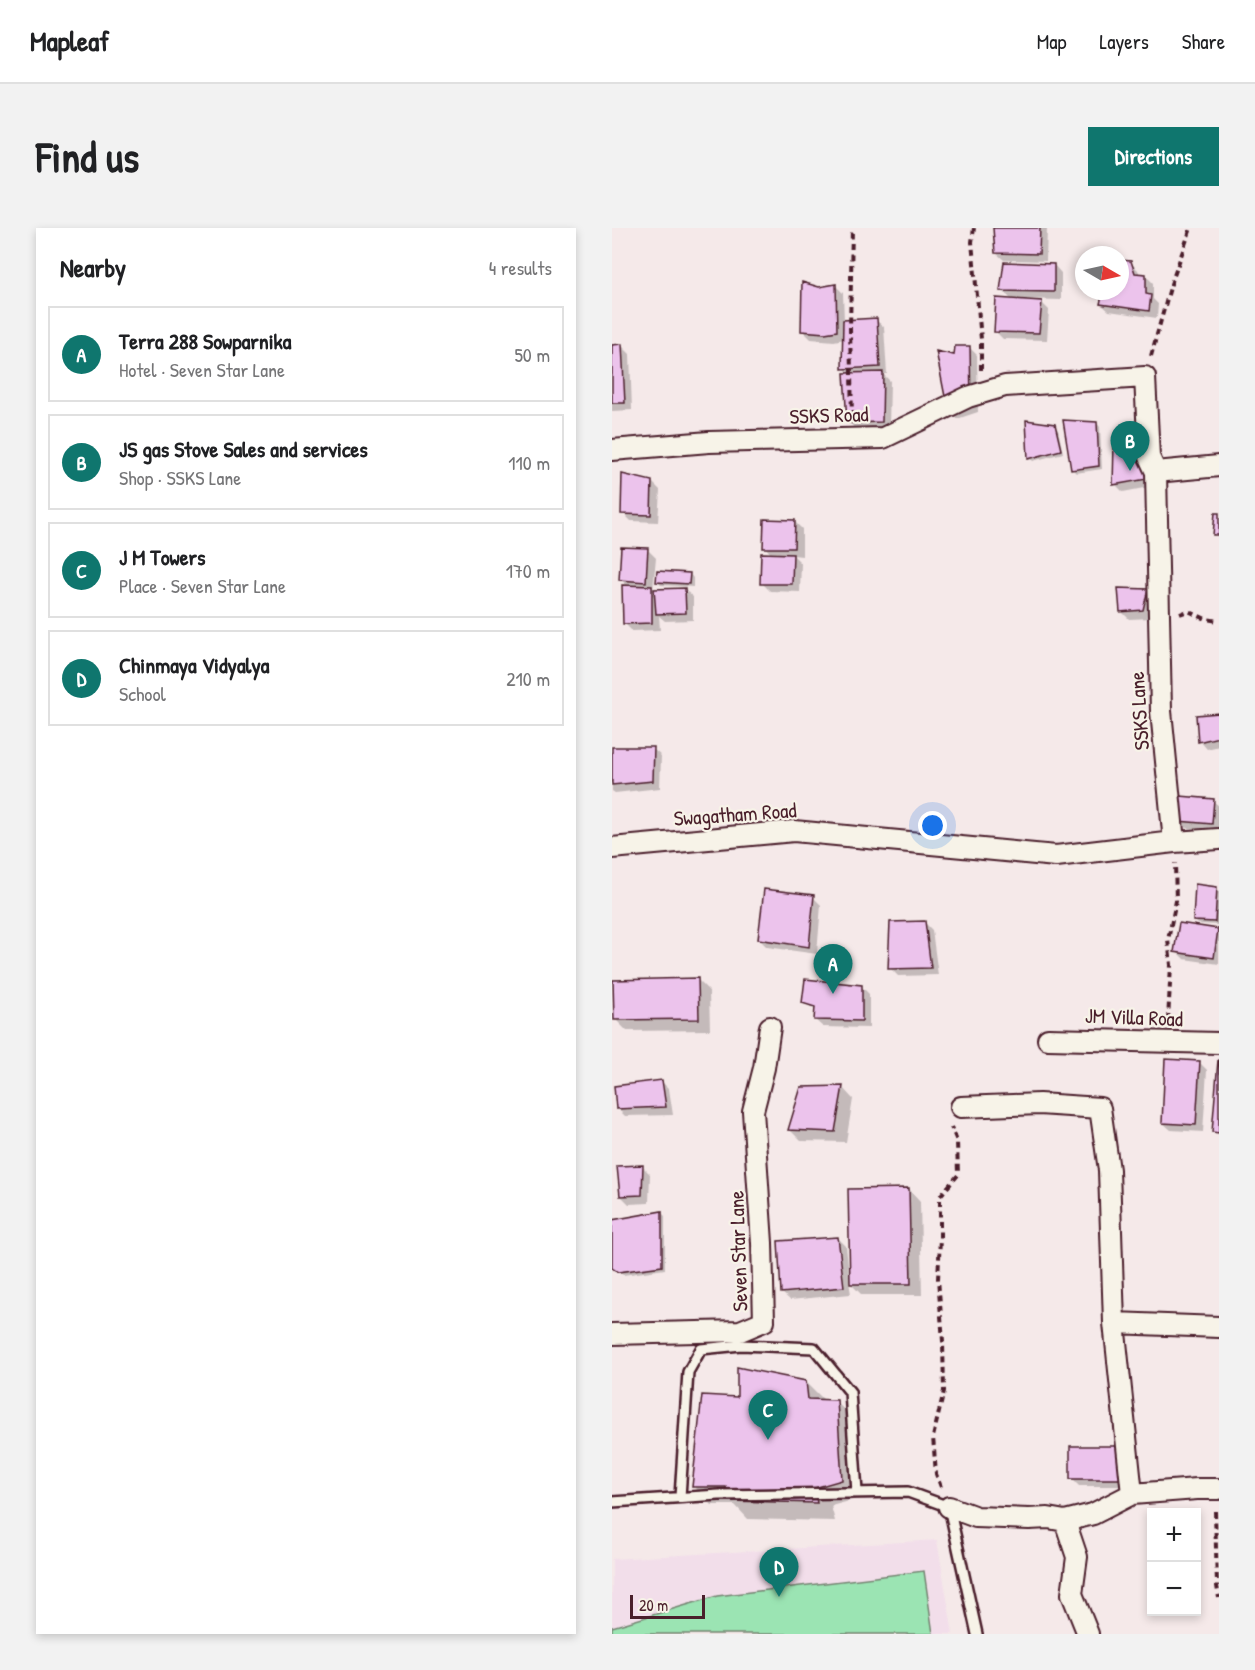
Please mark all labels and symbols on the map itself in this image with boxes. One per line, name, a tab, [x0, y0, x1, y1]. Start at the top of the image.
north arrow	[1075, 246, 1129, 300]
street label: SSKS Road	[789, 399, 869, 431]
pin: B	[1110, 422, 1150, 471]
street label: SSKS Lane	[1122, 671, 1156, 751]
street label: Swagatham Road	[673, 795, 797, 833]
your location	[918, 811, 947, 840]
pin: A	[814, 944, 852, 994]
street label: JM Villa Road	[1084, 1001, 1184, 1033]
street label: Seven Star Lane	[721, 1190, 755, 1312]
pin: C	[748, 1390, 788, 1440]
pin: D	[760, 1548, 798, 1597]
scale bar	[630, 1592, 705, 1620]

